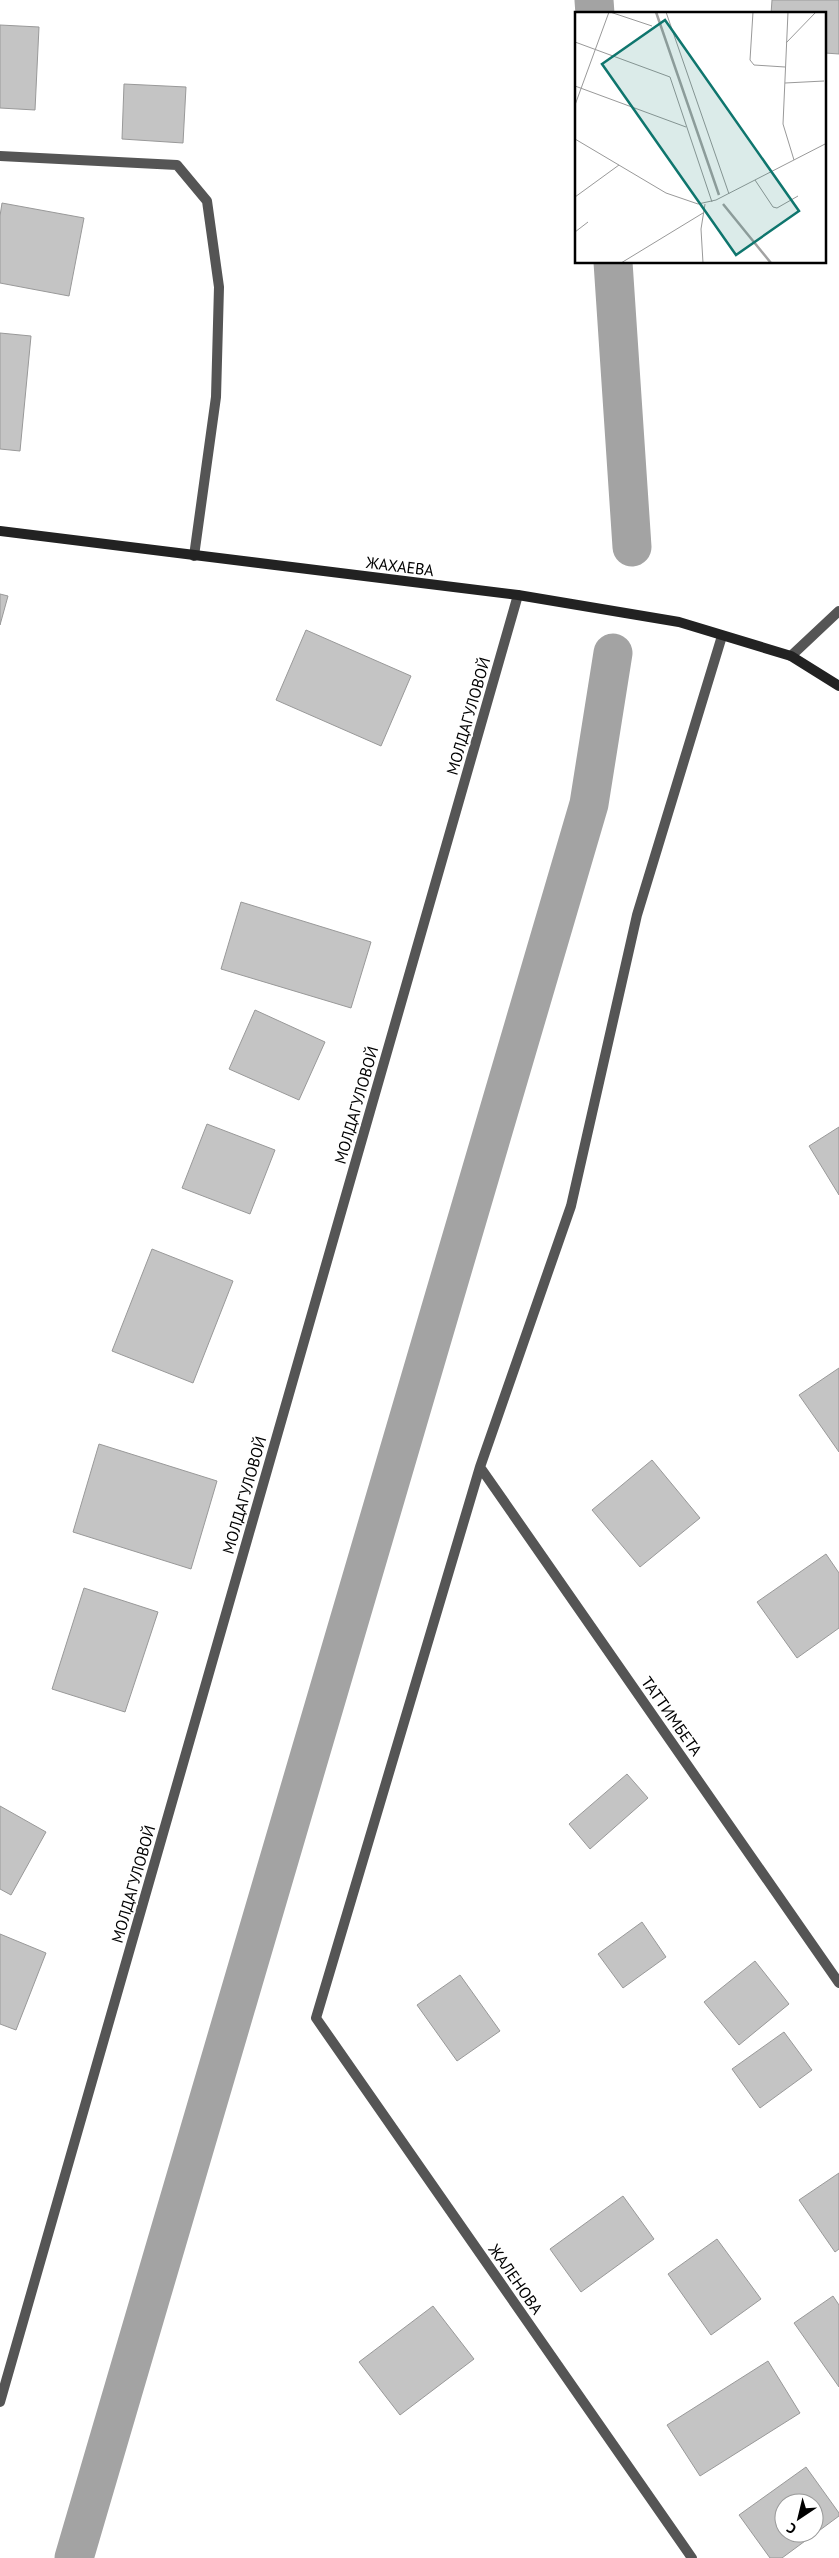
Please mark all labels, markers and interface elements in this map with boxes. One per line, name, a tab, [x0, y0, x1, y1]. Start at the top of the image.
inset map	[575, 12, 826, 264]
street label: ЖАХАЕВА	[364, 552, 436, 580]
street label: МОЛДАГУЛОВОЙ	[442, 655, 494, 777]
street label: МОЛДАГУЛОВОЙ	[330, 1044, 382, 1166]
street label: МОЛДАГУЛОВОЙ	[218, 1434, 270, 1556]
street label: ТАТТИМБЕТА	[637, 1672, 707, 1760]
street label: МОЛДАГУЛОВОЙ	[107, 1823, 159, 1945]
street label: ЖАЛЕНОВА	[484, 2239, 548, 2318]
north arrow	[774, 2493, 824, 2543]
text: С	[783, 2519, 800, 2538]

